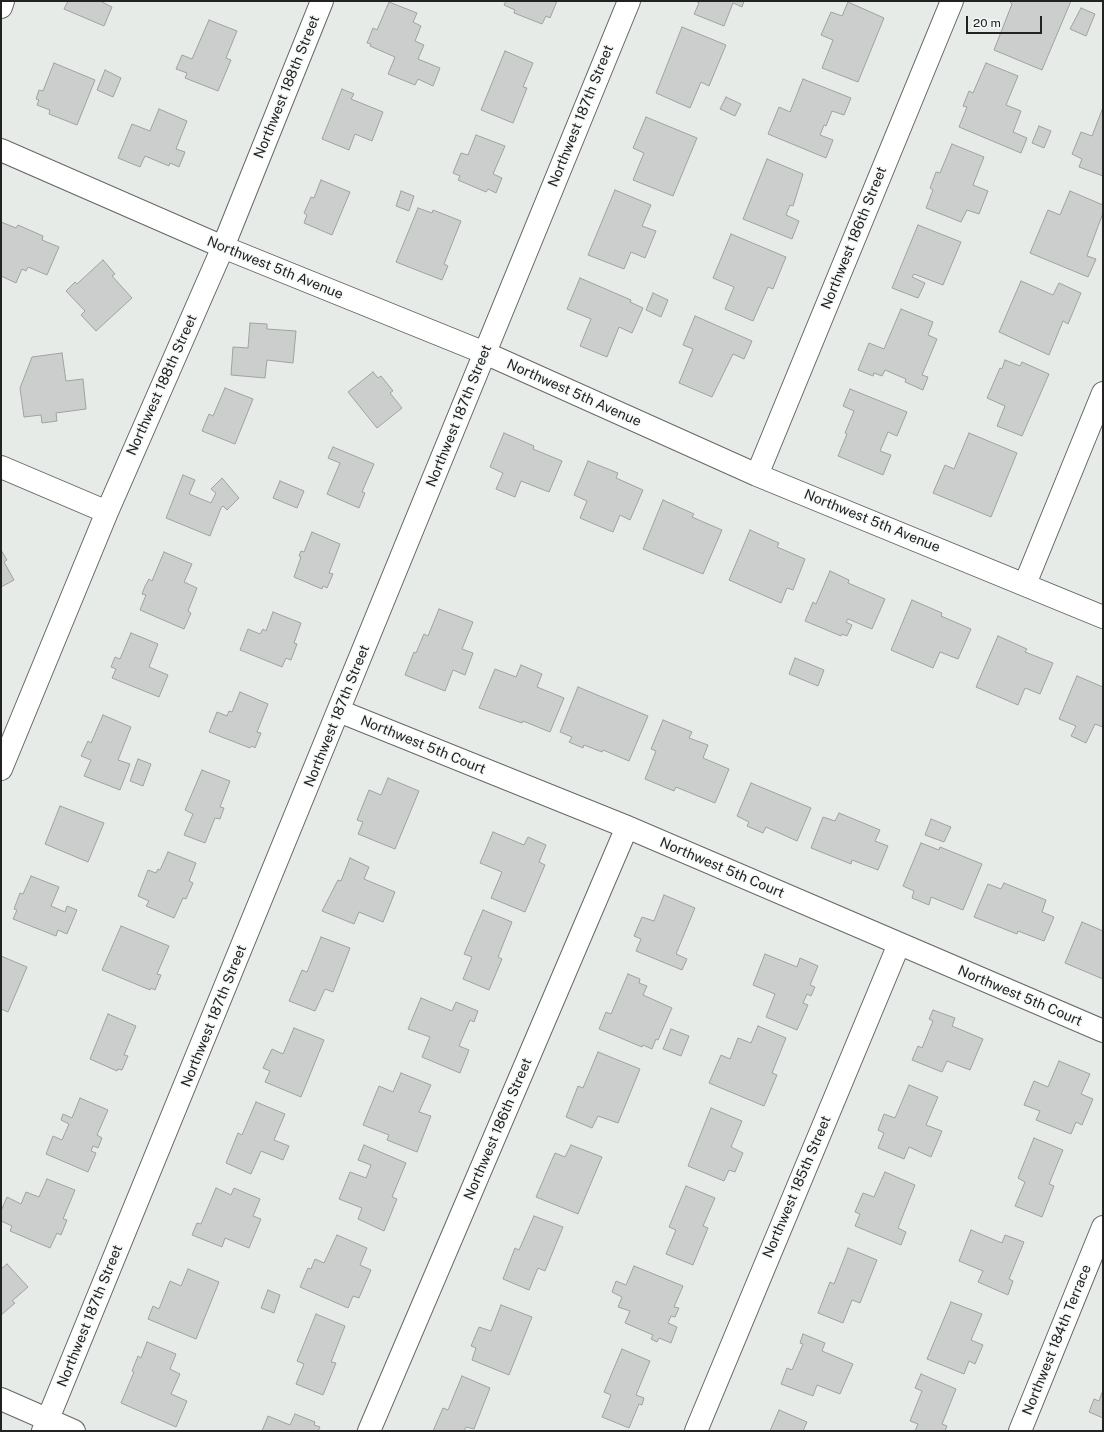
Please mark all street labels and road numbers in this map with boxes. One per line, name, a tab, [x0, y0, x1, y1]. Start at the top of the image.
street label: Northwest 188th Street	[251, 13, 323, 161]
street label: Northwest 187th Street	[545, 42, 617, 190]
street label: Northwest 186th Street	[818, 164, 890, 312]
street label: Northwest 5th Avenue	[204, 233, 346, 303]
street label: Northwest 188th Street	[123, 312, 201, 458]
street label: Northwest 187th Street	[423, 342, 495, 490]
street label: Northwest 5th Avenue	[504, 356, 644, 430]
street label: Northwest 5th Avenue	[801, 486, 943, 556]
street label: Northwest 187th Street	[301, 642, 373, 790]
street label: Northwest 5th Court	[358, 712, 488, 778]
street label: Northwest 5th Court	[657, 834, 787, 902]
street label: Northwest 187th Street	[178, 942, 250, 1090]
street label: Northwest 5th Court	[955, 962, 1085, 1030]
street label: Northwest 186th Street	[460, 1056, 536, 1202]
street label: Northwest 185th Street	[759, 1113, 835, 1261]
street label: Northwest 187th Street	[54, 1242, 126, 1390]
street label: Northwest 184th Terrace	[1019, 1262, 1095, 1418]

